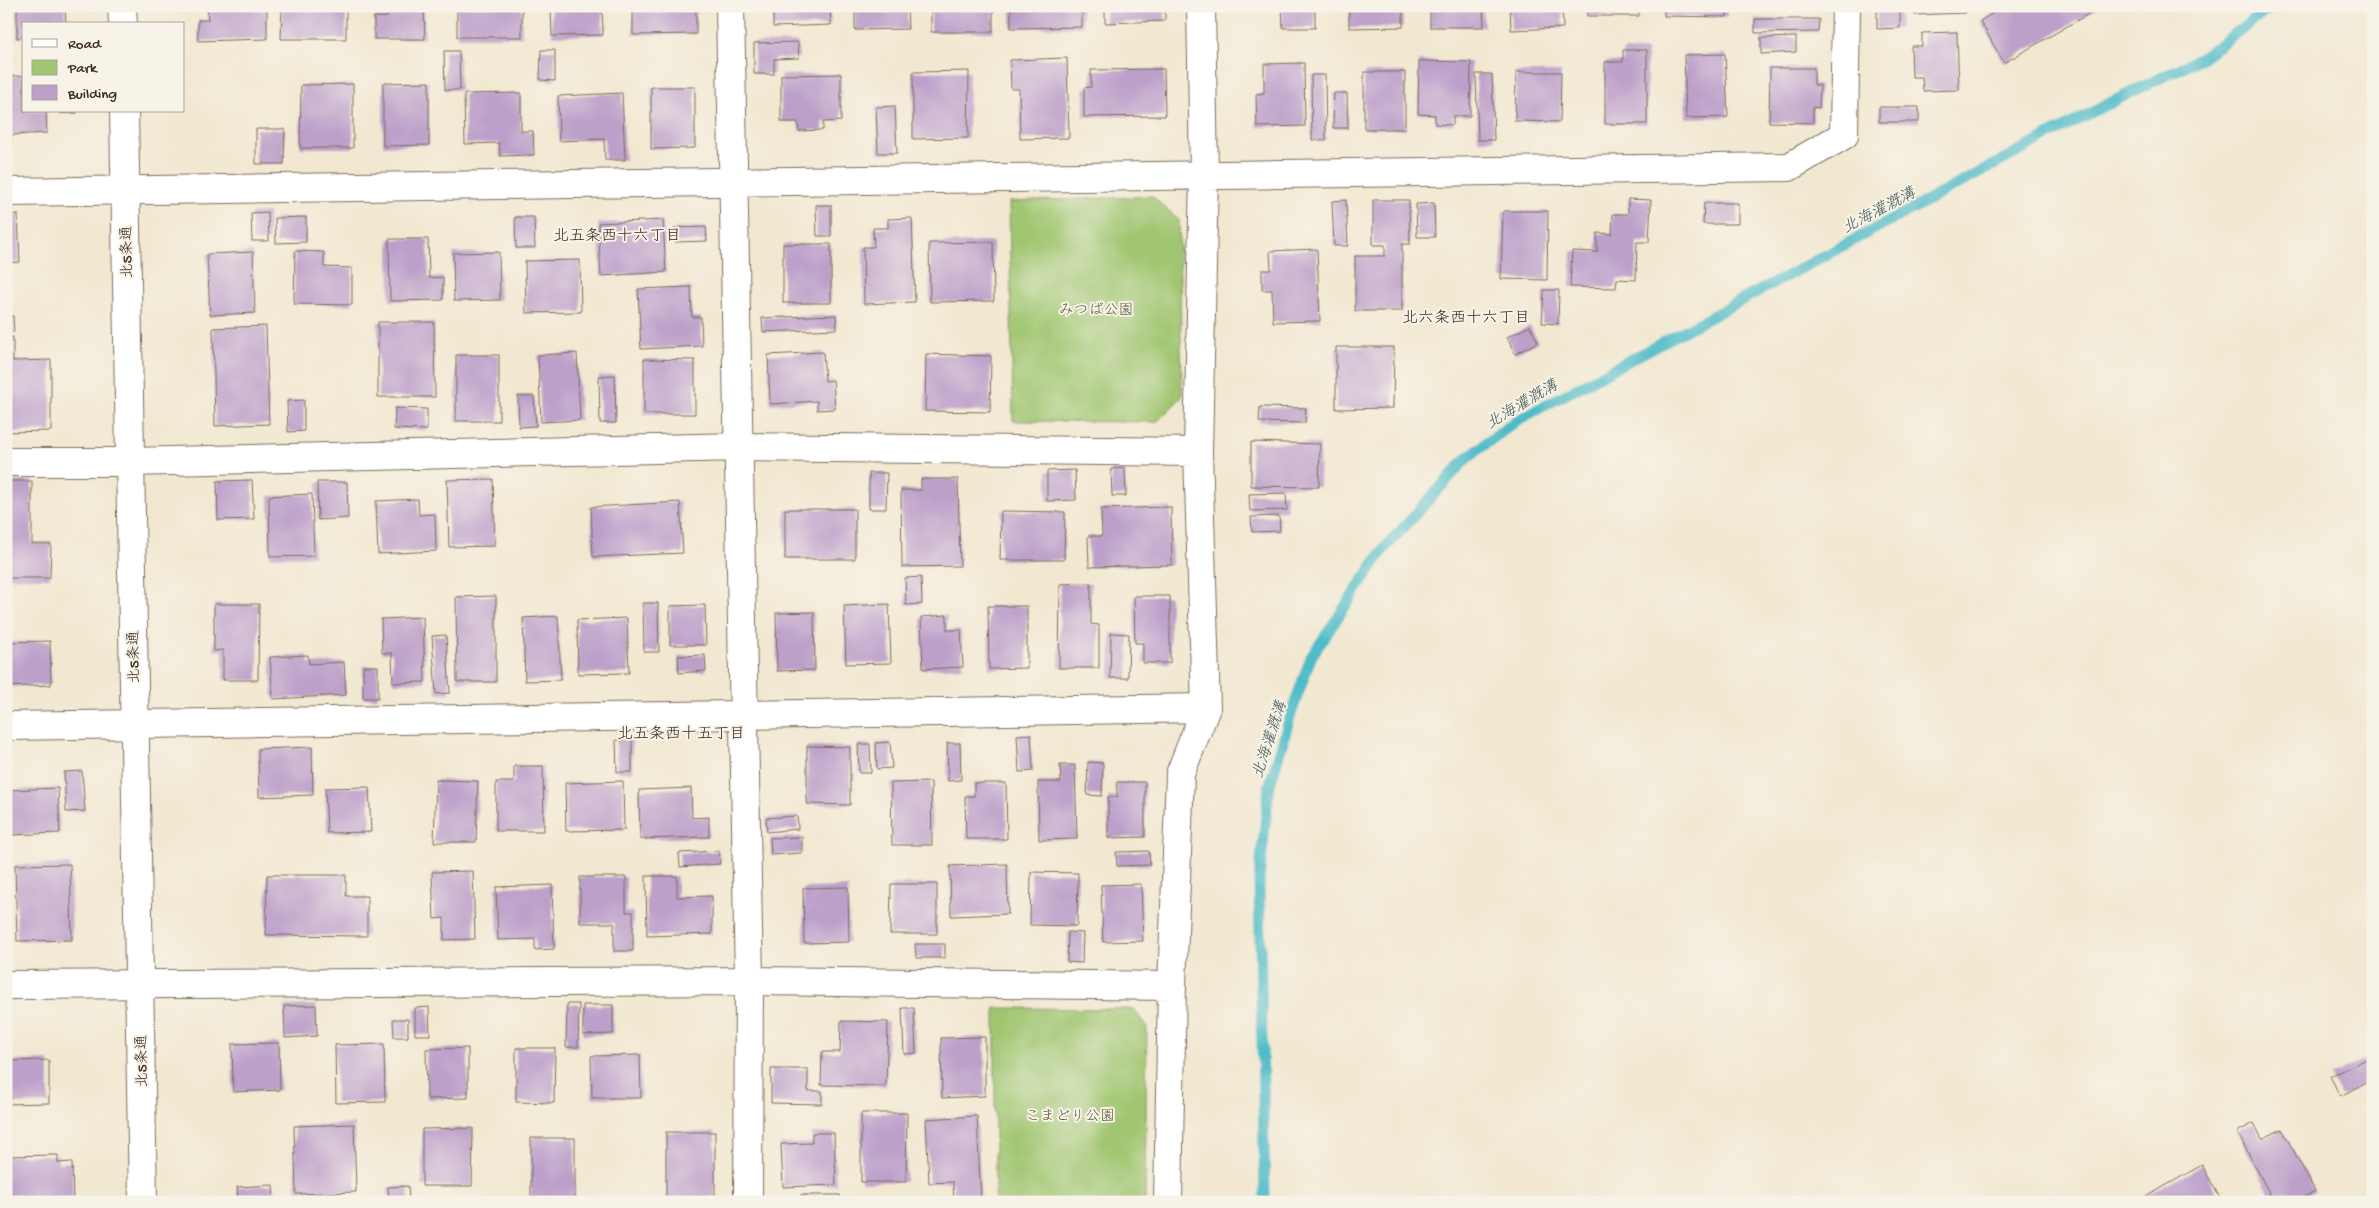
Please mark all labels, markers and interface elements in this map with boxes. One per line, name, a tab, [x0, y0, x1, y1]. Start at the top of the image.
legend	[22, 22, 185, 112]
text: Road	[68, 36, 102, 54]
text: Park	[67, 60, 98, 78]
text: Building	[67, 86, 117, 104]
water label: 北海灌漑溝	[1839, 184, 1920, 239]
street label: 北5条通	[119, 225, 137, 279]
district label: 北五条西十六丁目	[553, 227, 681, 247]
park label: みつば公園	[1058, 302, 1134, 320]
district label: 北六条西十六丁目	[1402, 309, 1530, 329]
water label: 北海灌漑溝	[1483, 376, 1563, 435]
street label: 北5条通	[126, 630, 144, 684]
water label: 北海灌漑溝	[1249, 698, 1293, 781]
district label: 北五条西十五丁目	[617, 725, 745, 745]
street label: 北5条通	[134, 1034, 152, 1088]
park label: こまどり公園	[1025, 1108, 1115, 1126]

